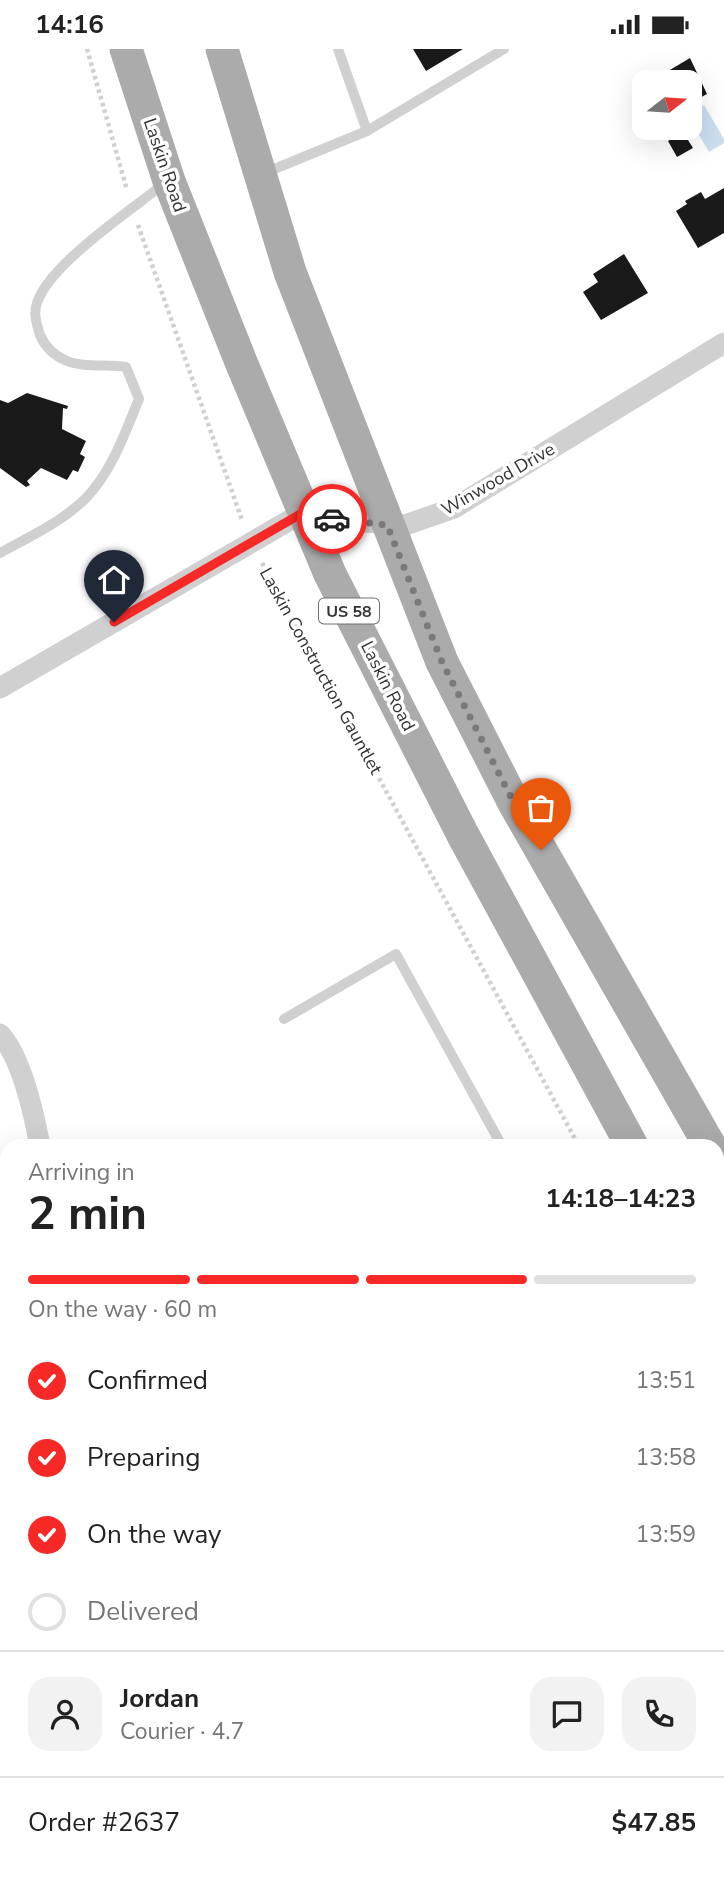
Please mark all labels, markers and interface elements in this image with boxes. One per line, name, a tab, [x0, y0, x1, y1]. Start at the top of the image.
text: 14:16	[35, 7, 104, 42]
north arrow	[632, 70, 702, 140]
map controls	[632, 70, 702, 140]
street label: Laskin Road	[138, 115, 192, 215]
street label: Winwood Drive	[437, 437, 559, 521]
courier	[297, 484, 367, 554]
icon: car	[313, 500, 351, 538]
pin	[84, 550, 144, 622]
icon: home	[95, 561, 133, 599]
street label: Laskin Construction Gauntlet	[254, 563, 388, 779]
road number: US 58	[319, 599, 379, 624]
street label: Laskin Road	[355, 637, 421, 735]
pin	[511, 778, 571, 850]
icon: bag	[522, 789, 560, 827]
text: Arriving in	[28, 1157, 135, 1188]
text: 14:18–14:23	[545, 1181, 696, 1216]
text: 2 min	[28, 1182, 147, 1245]
text: On the way · 60 m	[28, 1294, 217, 1325]
icon: check	[28, 1362, 66, 1400]
text: Confirmed	[87, 1363, 208, 1398]
text: 13:51	[636, 1365, 696, 1396]
icon: check	[28, 1439, 66, 1477]
text: Preparing	[87, 1440, 200, 1475]
text: 13:58	[636, 1442, 696, 1473]
icon: check	[28, 1516, 66, 1554]
text: On the way	[87, 1517, 221, 1552]
text: 13:59	[636, 1519, 696, 1550]
text: Delivered	[87, 1594, 199, 1629]
button: person	[28, 1677, 102, 1751]
button: chat	[530, 1677, 604, 1751]
button: phone	[622, 1677, 696, 1751]
text: Jordan	[120, 1681, 199, 1716]
text: Courier · 4.7	[120, 1716, 244, 1747]
text: Order #2637	[28, 1805, 180, 1840]
text: $47.85	[612, 1805, 696, 1840]

